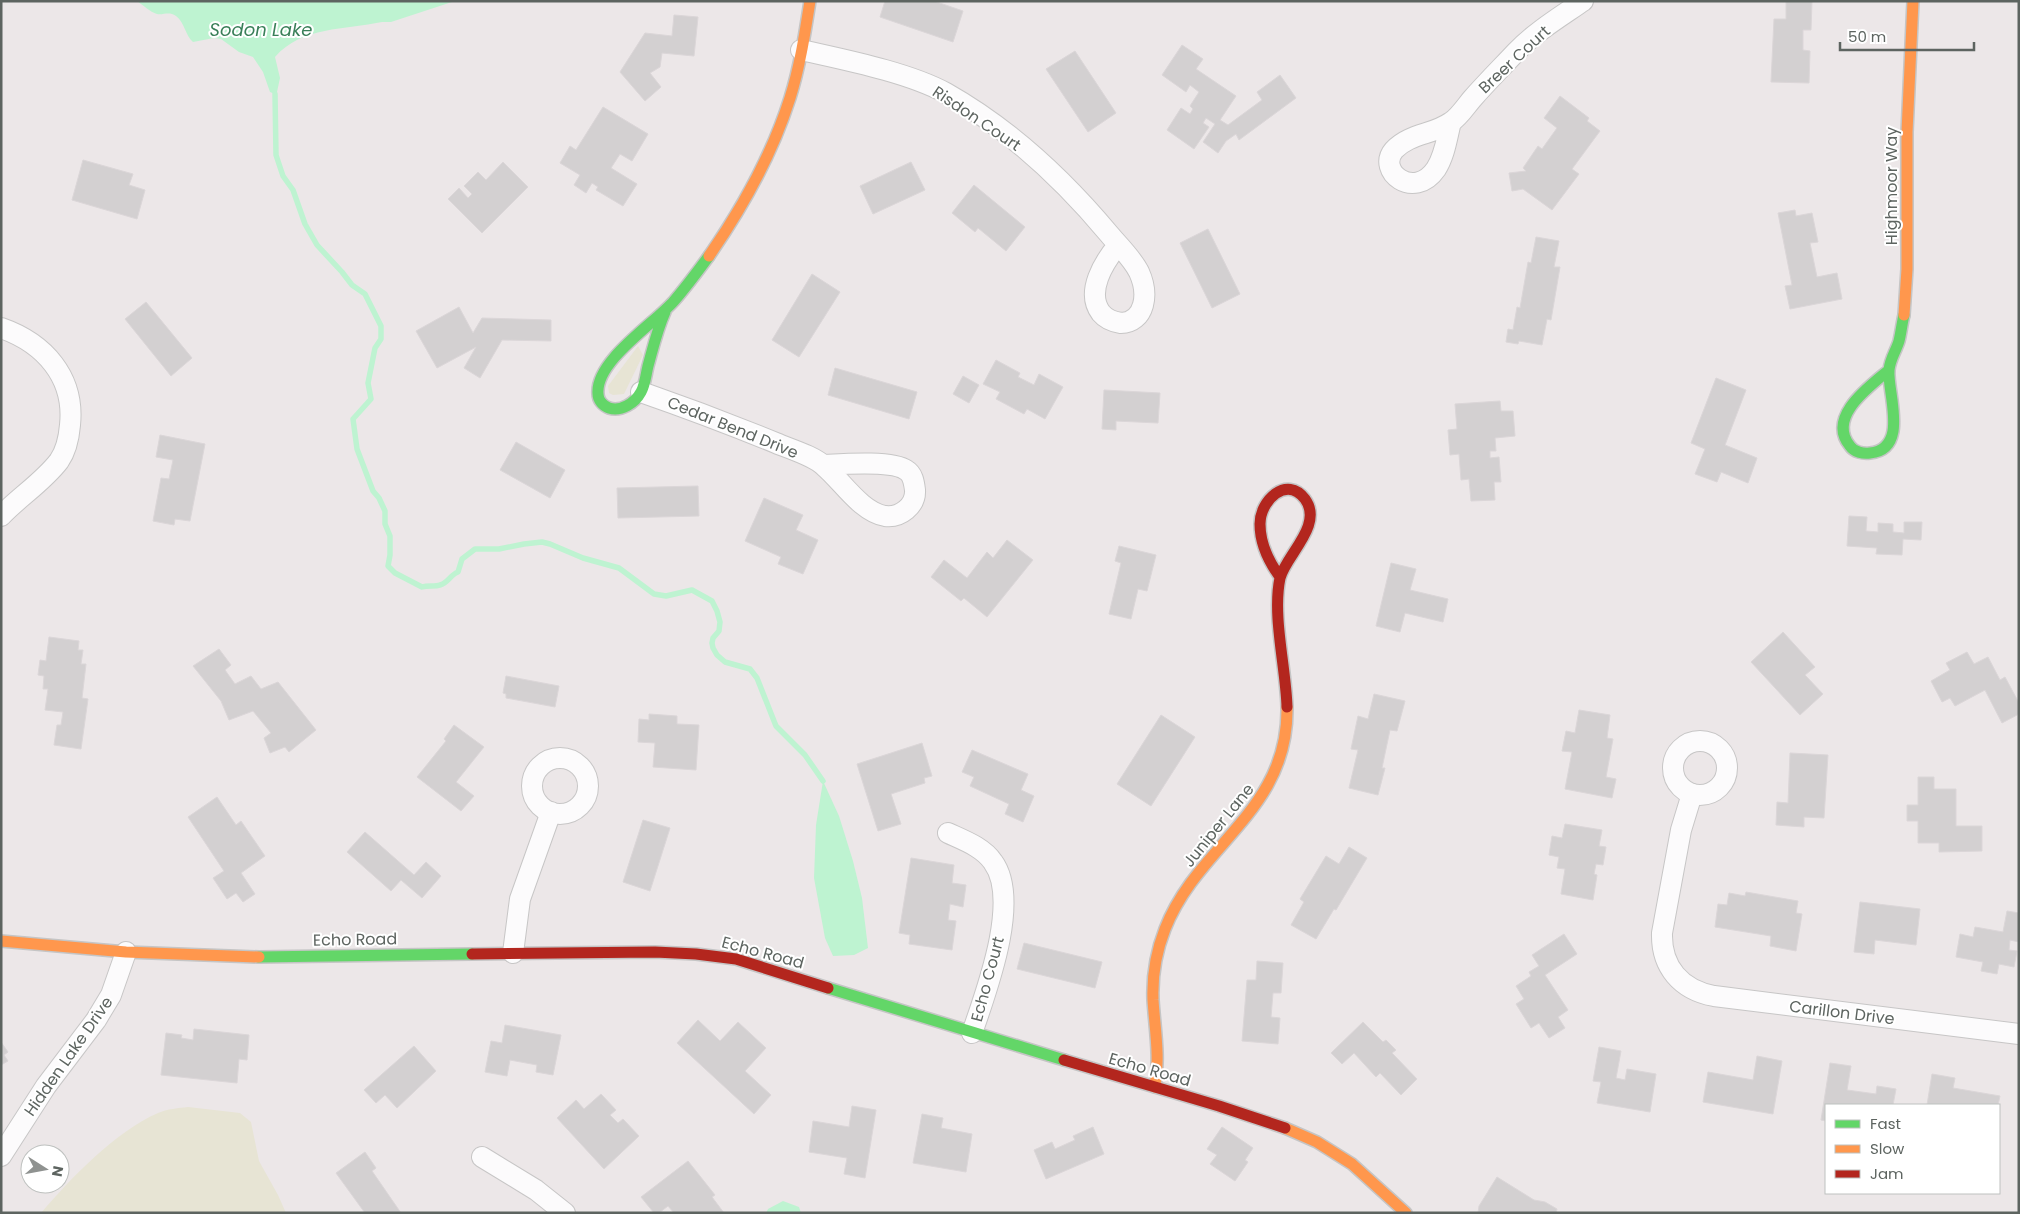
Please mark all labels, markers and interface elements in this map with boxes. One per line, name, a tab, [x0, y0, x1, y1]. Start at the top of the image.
water label: Sodon Lake	[210, 17, 312, 42]
street label: Breer Court	[1473, 20, 1555, 99]
scale bar	[1840, 20, 1974, 52]
text: 50 m	[1848, 26, 1886, 47]
street label: Risdon Court	[928, 80, 1026, 157]
street label: Highmoor Way	[1880, 127, 1903, 245]
street label: Cedar Bend Drive	[664, 391, 802, 464]
street label: Juniper Lane	[1177, 778, 1259, 872]
street label: Echo Road	[313, 927, 397, 952]
street label: Echo Road	[719, 930, 807, 974]
street label: Echo Court	[965, 934, 1010, 1024]
street label: Hidden Lake Drive	[18, 992, 118, 1121]
street label: Carillon Drive	[1788, 995, 1896, 1030]
street label: Echo Road	[1106, 1047, 1194, 1092]
legend	[1825, 1104, 2000, 1194]
text: Fast	[1870, 1113, 1901, 1134]
text: Slow	[1870, 1138, 1905, 1159]
north arrow	[20, 1144, 70, 1194]
text: Jam	[1870, 1163, 1904, 1184]
text: N	[47, 1164, 69, 1179]

